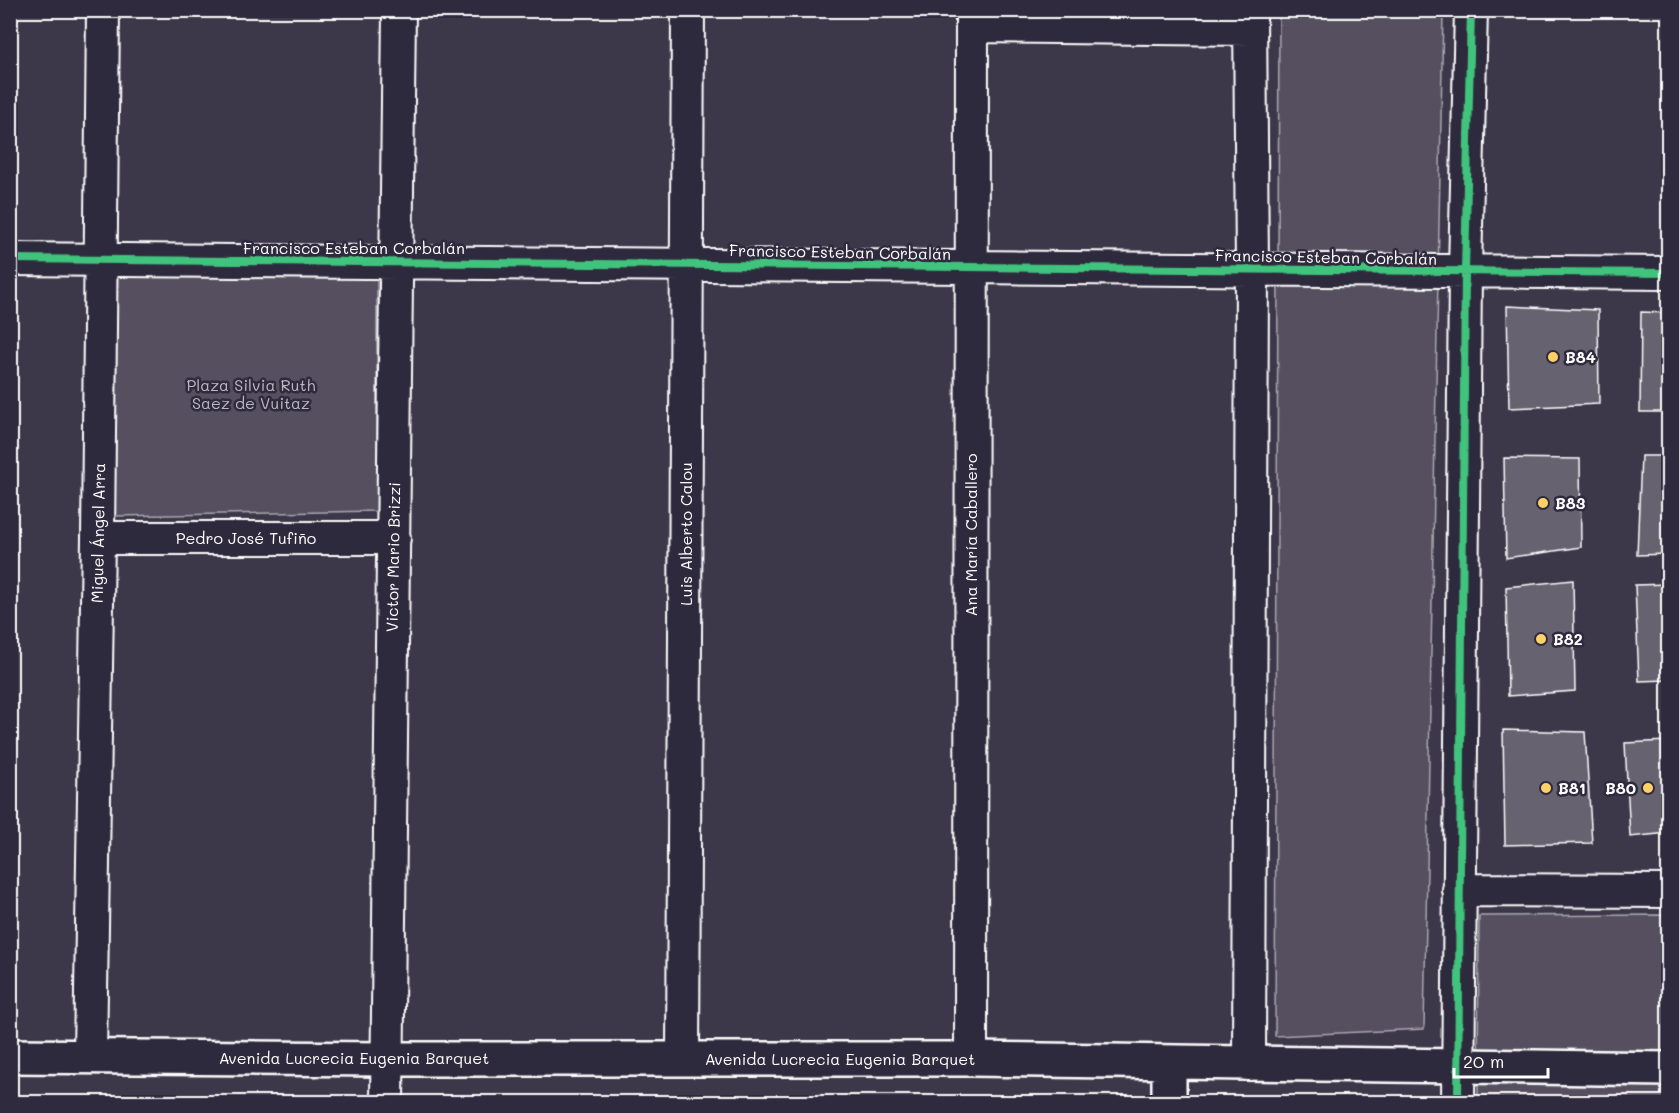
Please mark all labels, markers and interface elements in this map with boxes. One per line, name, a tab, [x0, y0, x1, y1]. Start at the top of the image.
street label: Francisco Esteban Corbalán	[243, 237, 465, 258]
street label: Francisco Esteban Corbalán	[729, 239, 951, 264]
street label: Francisco Esteban Corbalán	[1215, 244, 1437, 269]
place label: B84	[1565, 346, 1596, 367]
marker: B84	[1546, 350, 1560, 364]
park label: Plaza Silvia Ruth Saez de Vuitaz	[186, 374, 316, 413]
street label: Ana María Caballero	[960, 454, 981, 616]
street label: Luis Alberto Calou	[675, 462, 696, 606]
street label: Miguel Ángel Arra	[86, 463, 109, 603]
street label: Victor Mario Brizzi	[381, 482, 404, 632]
place label: B83	[1555, 492, 1586, 513]
marker: B83	[1536, 496, 1550, 510]
street label: Pedro José Tufiño	[176, 527, 316, 548]
place label: B82	[1553, 628, 1583, 649]
marker: B82	[1534, 632, 1548, 646]
place label: B81	[1558, 777, 1586, 798]
place label: B80	[1605, 777, 1636, 798]
marker: B81	[1539, 781, 1553, 795]
marker: B80	[1641, 781, 1655, 795]
scale bar	[1454, 1041, 1548, 1079]
street label: Avenida Lucrecia Eugenia Barquet	[219, 1047, 489, 1068]
street label: Avenida Lucrecia Eugenia Barquet	[705, 1048, 975, 1069]
text: 20 m	[1463, 1049, 1504, 1073]

